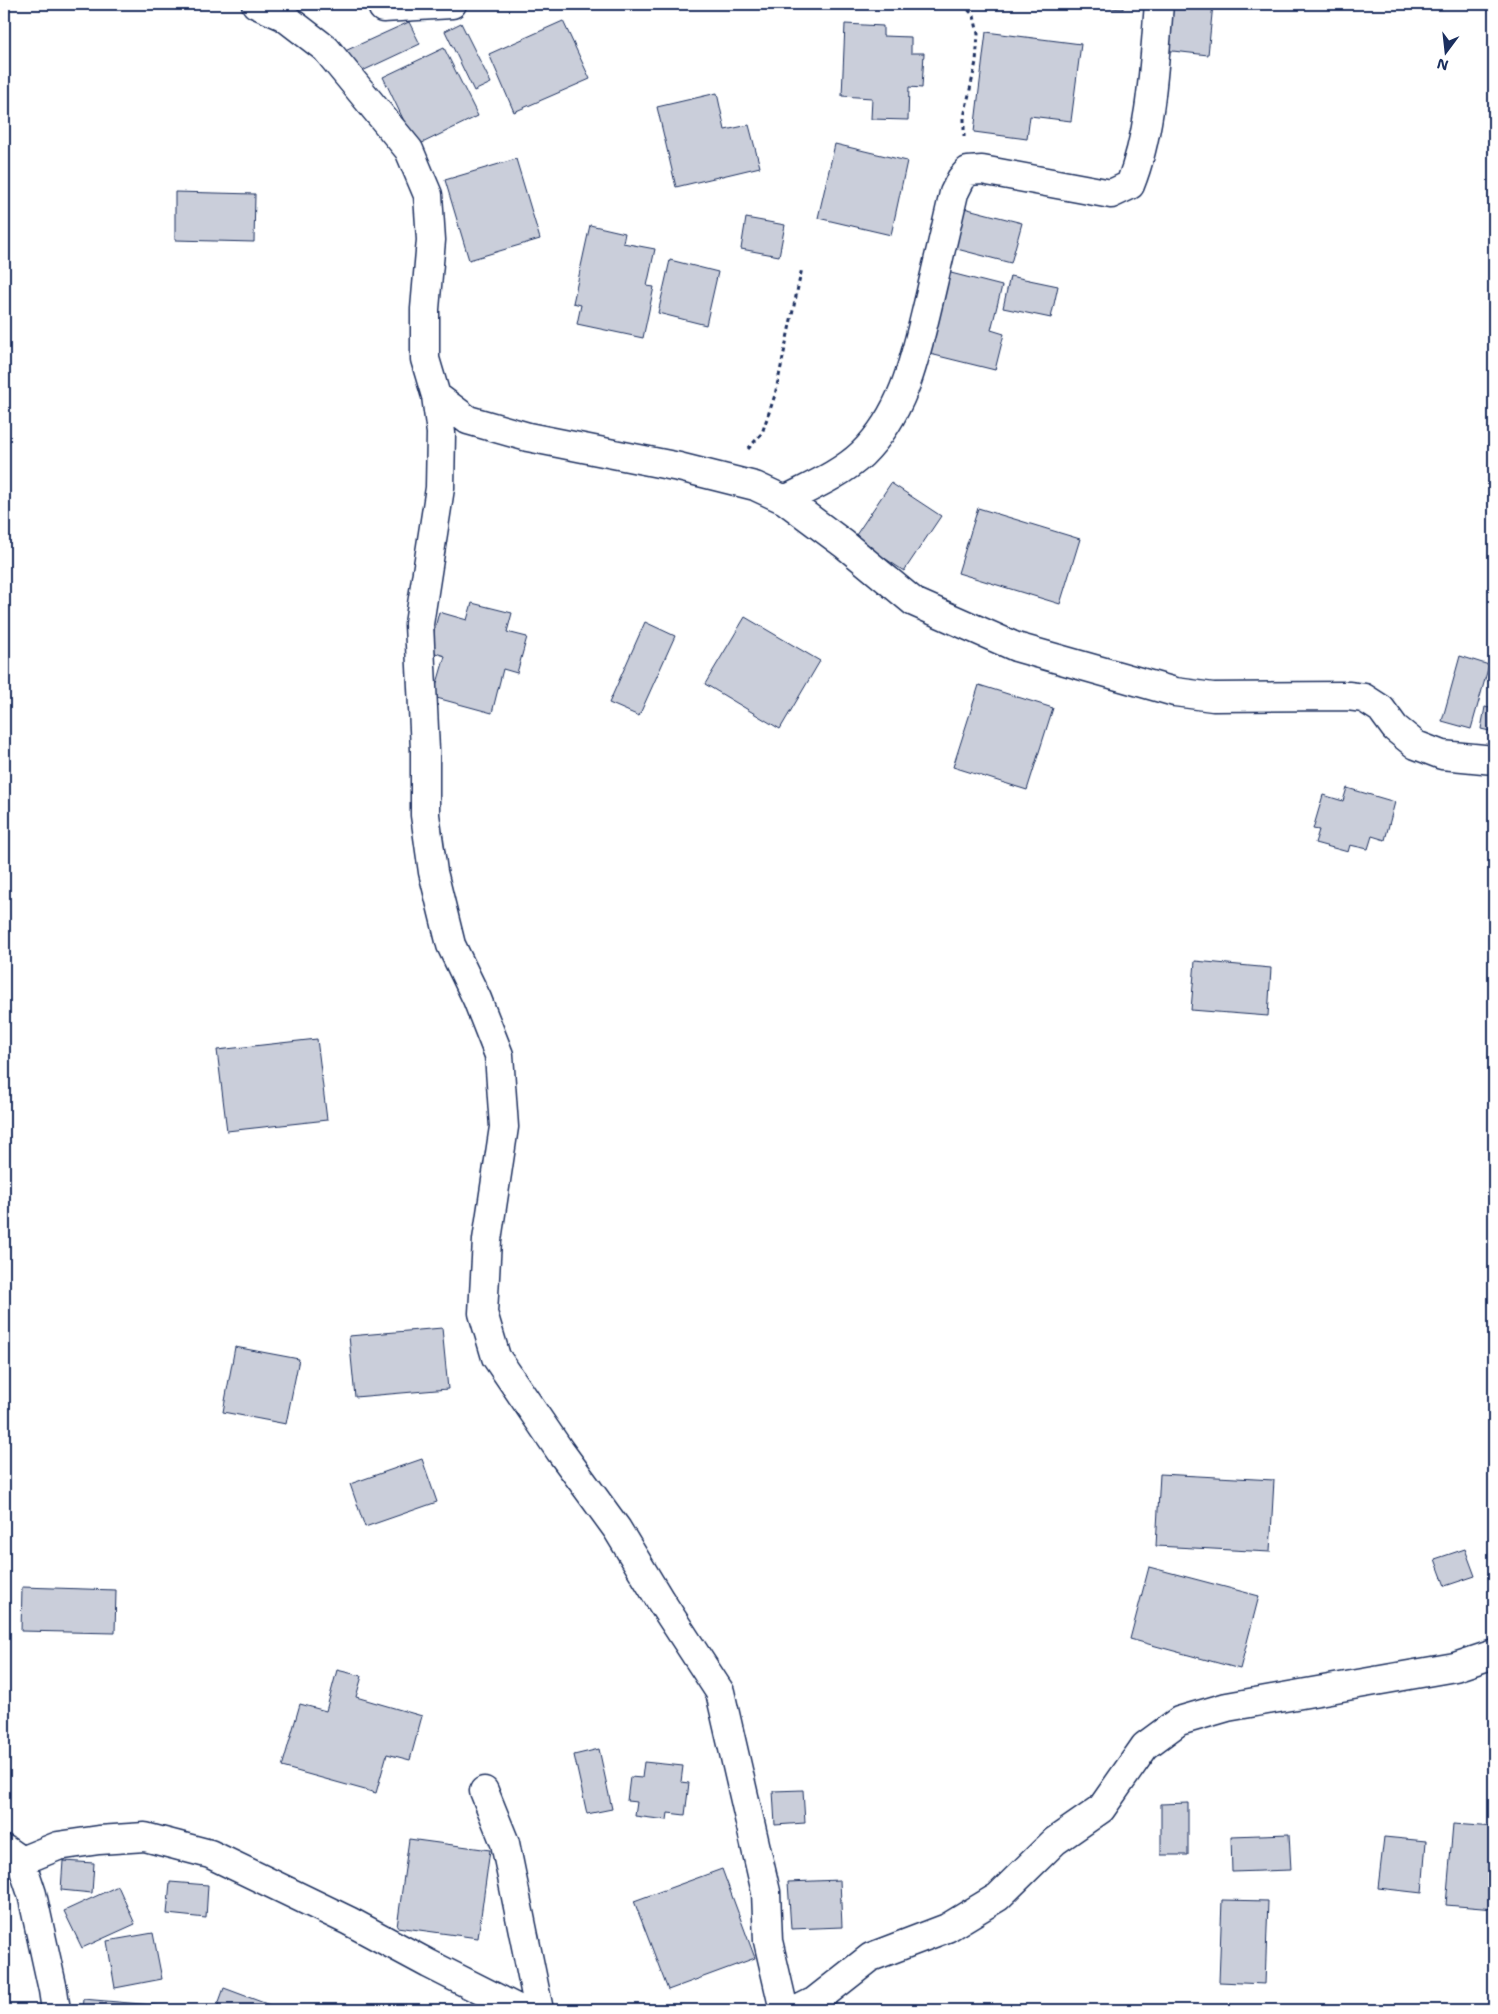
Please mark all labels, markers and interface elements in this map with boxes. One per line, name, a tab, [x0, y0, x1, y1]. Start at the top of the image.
north arrow	[1420, 28, 1470, 78]
text: N	[1435, 54, 1450, 75]

